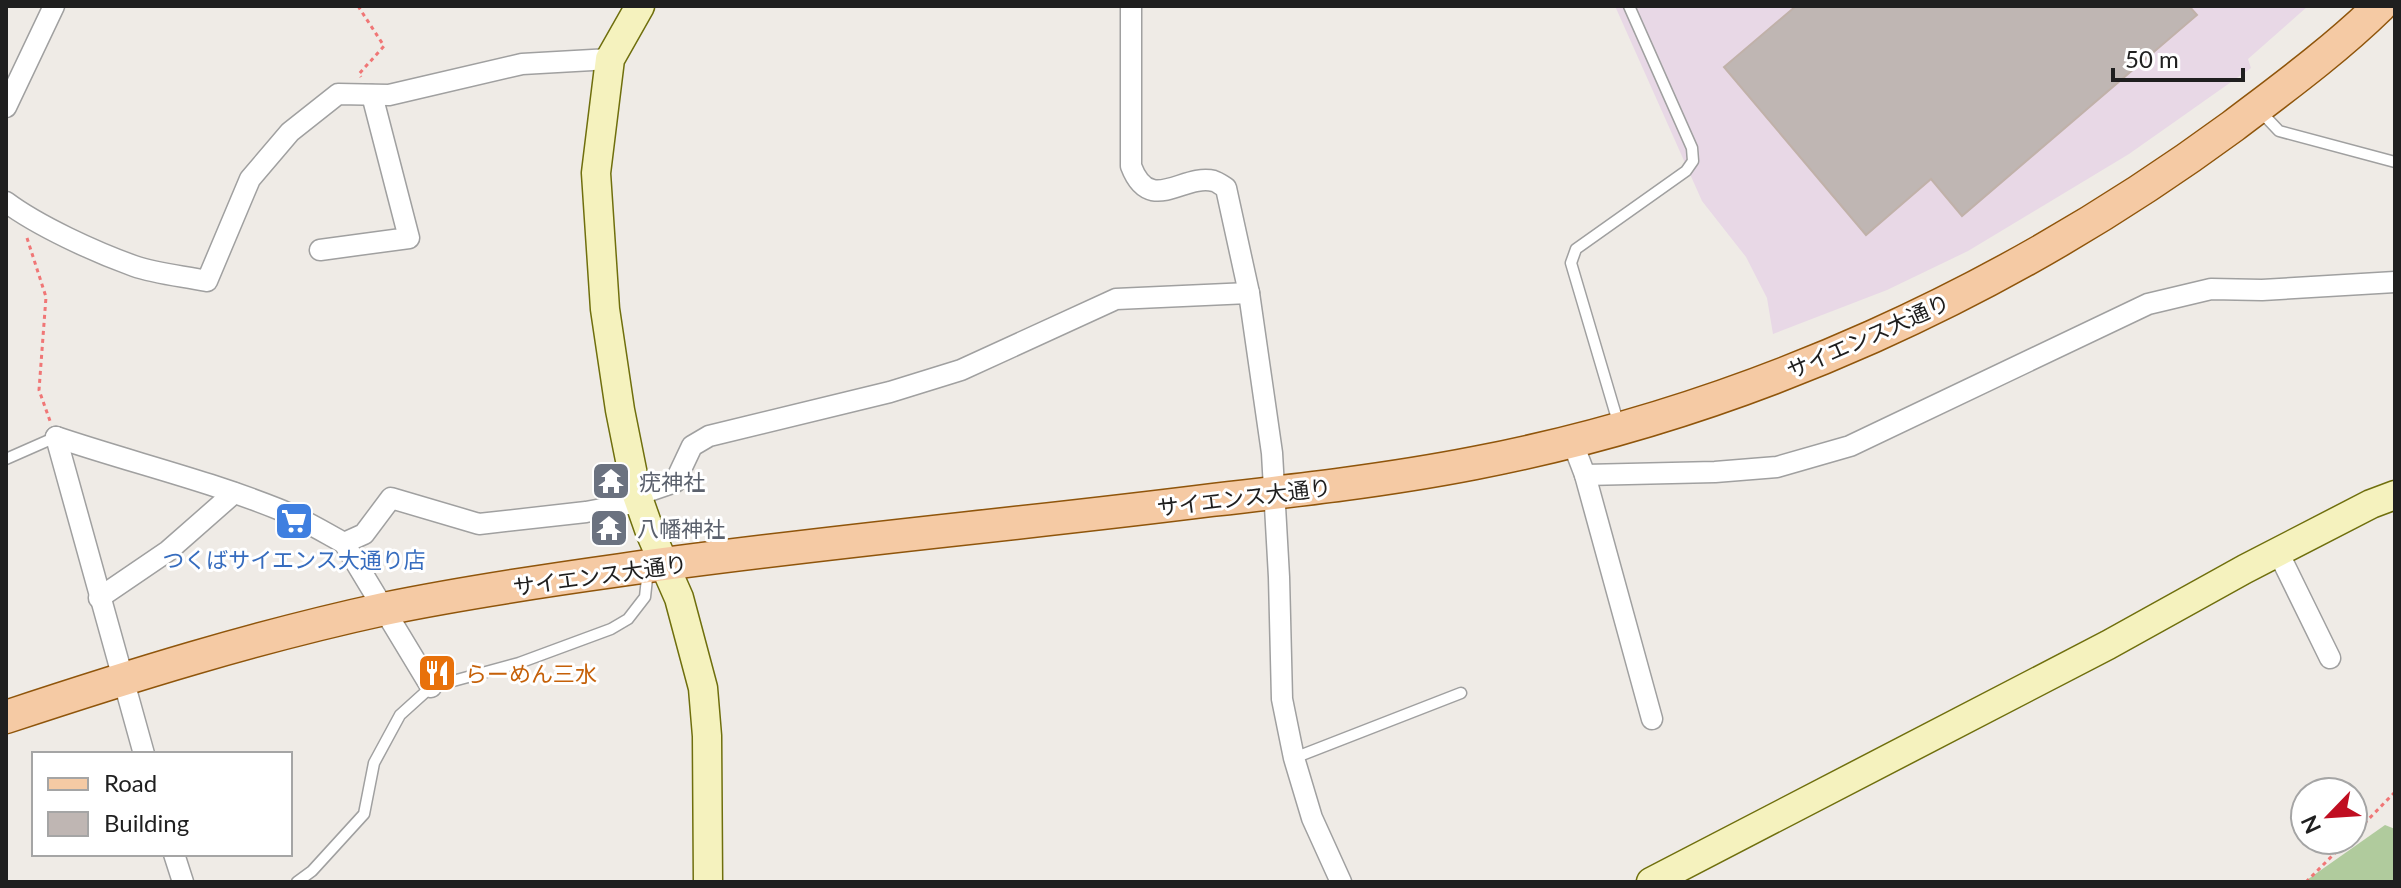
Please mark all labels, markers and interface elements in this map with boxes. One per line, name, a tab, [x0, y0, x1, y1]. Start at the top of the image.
scale bar	[2113, 32, 2243, 82]
text: 50 m	[2125, 44, 2179, 73]
street label: サイエンス大通り	[1782, 288, 1954, 384]
temple icon: 疣神社	[590, 460, 632, 502]
place label: 疣神社	[639, 468, 705, 495]
street label: サイエンス大通り	[1155, 473, 1333, 521]
supermarket icon: つくばサイエンス大通り店	[273, 500, 315, 542]
temple icon: 八幡神社	[588, 507, 630, 549]
place label: 八幡神社	[637, 515, 725, 542]
place label: つくばサイエンス大通り店	[162, 546, 426, 573]
street label: サイエンス大通り	[511, 549, 689, 601]
restaurant icon: らーめん三水	[416, 652, 458, 694]
place label: らーめん三水	[465, 660, 597, 687]
legend	[32, 752, 292, 856]
text: Road	[104, 768, 157, 797]
north arrow	[2289, 776, 2369, 856]
text: Building	[104, 808, 189, 837]
text: N	[2295, 811, 2326, 838]

